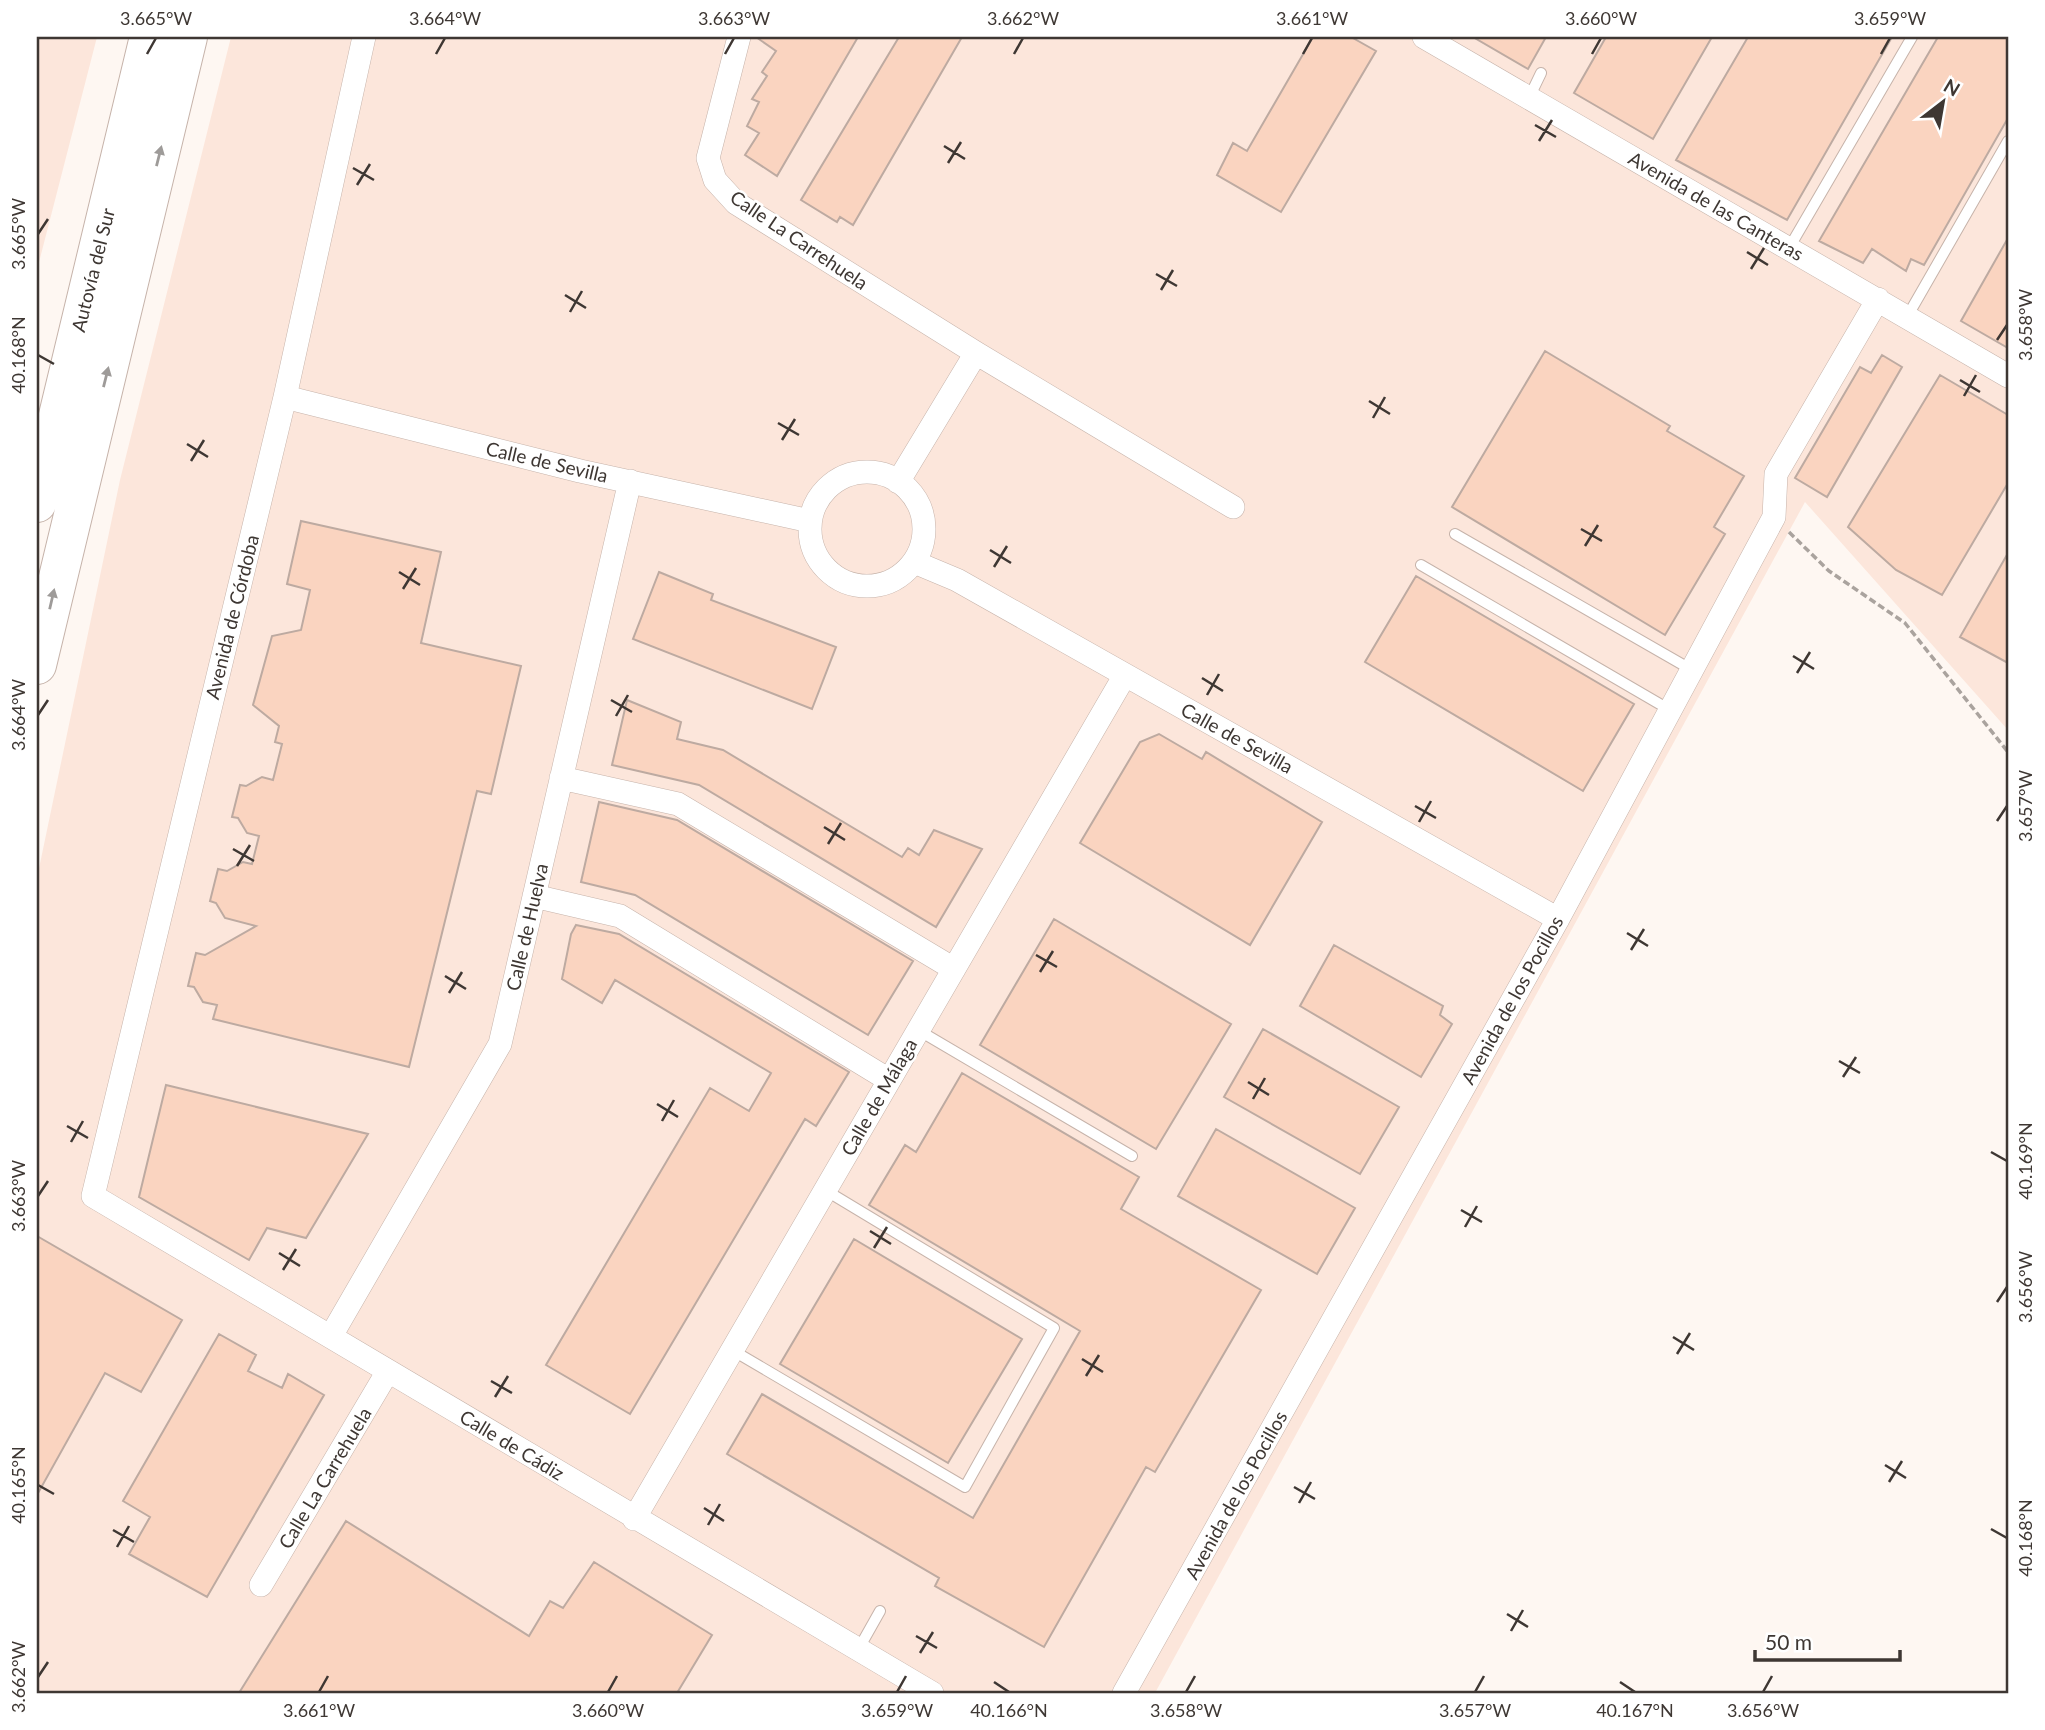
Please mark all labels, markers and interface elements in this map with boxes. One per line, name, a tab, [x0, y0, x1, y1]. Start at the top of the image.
text: 3.665°W	[120, 7, 192, 29]
text: 3.664°W	[409, 7, 481, 29]
text: 3.663°W	[698, 7, 770, 29]
text: 3.662°W	[987, 7, 1059, 29]
text: 3.661°W	[1276, 7, 1348, 29]
text: 3.660°W	[1565, 7, 1637, 29]
text: 3.659°W	[1854, 7, 1926, 29]
north arrow	[1909, 66, 1979, 136]
text: N	[1940, 73, 1964, 101]
one-way arrow	[154, 145, 165, 167]
street label: Avenida de las Canteras	[1625, 146, 1808, 265]
street label: Calle La Carrehuela	[726, 185, 872, 294]
text: 3.665°W	[7, 198, 29, 270]
street label: Autovía del Sur	[66, 205, 119, 334]
text: 3.658°W	[2014, 289, 2036, 361]
text: 40.168°N	[7, 316, 29, 394]
one-way arrow	[101, 366, 112, 388]
street label: Calle de Sevilla	[484, 436, 610, 487]
street label: Avenida de Córdoba	[200, 532, 263, 701]
one-way arrow	[47, 588, 58, 610]
text: 3.664°W	[7, 679, 29, 751]
street label: Calle de Sevilla	[1177, 697, 1297, 778]
text: 3.657°W	[2014, 770, 2036, 842]
street label: Calle de Huelva	[501, 861, 552, 993]
street label: Avenida de los Pocillos	[1456, 912, 1567, 1088]
street label: Calle de Málaga	[836, 1034, 921, 1159]
text: 40.169°N	[2014, 1122, 2036, 1200]
text: 3.663°W	[7, 1160, 29, 1232]
text: 3.656°W	[2014, 1251, 2036, 1323]
street label: Calle La Carrehuela	[273, 1403, 376, 1553]
street label: Calle de Cádiz	[456, 1404, 569, 1485]
street label: Avenida de los Pocillos	[1180, 1407, 1291, 1583]
text: 40.165°N	[7, 1446, 29, 1524]
text: 40.168°N	[2014, 1499, 2036, 1577]
scale bar	[1755, 1618, 1900, 1662]
text: 50 m	[1765, 1629, 1812, 1654]
text: 3.662°W	[7, 1641, 29, 1713]
text: 3.661°W	[283, 1699, 355, 1721]
text: 3.660°W	[572, 1699, 644, 1721]
text: 3.659°W	[861, 1699, 933, 1721]
text: 40.166°N	[970, 1699, 1048, 1721]
text: 3.658°W	[1150, 1699, 1222, 1721]
text: 3.657°W	[1439, 1699, 1511, 1721]
text: 40.167°N	[1596, 1699, 1674, 1721]
text: 3.656°W	[1727, 1699, 1799, 1721]

